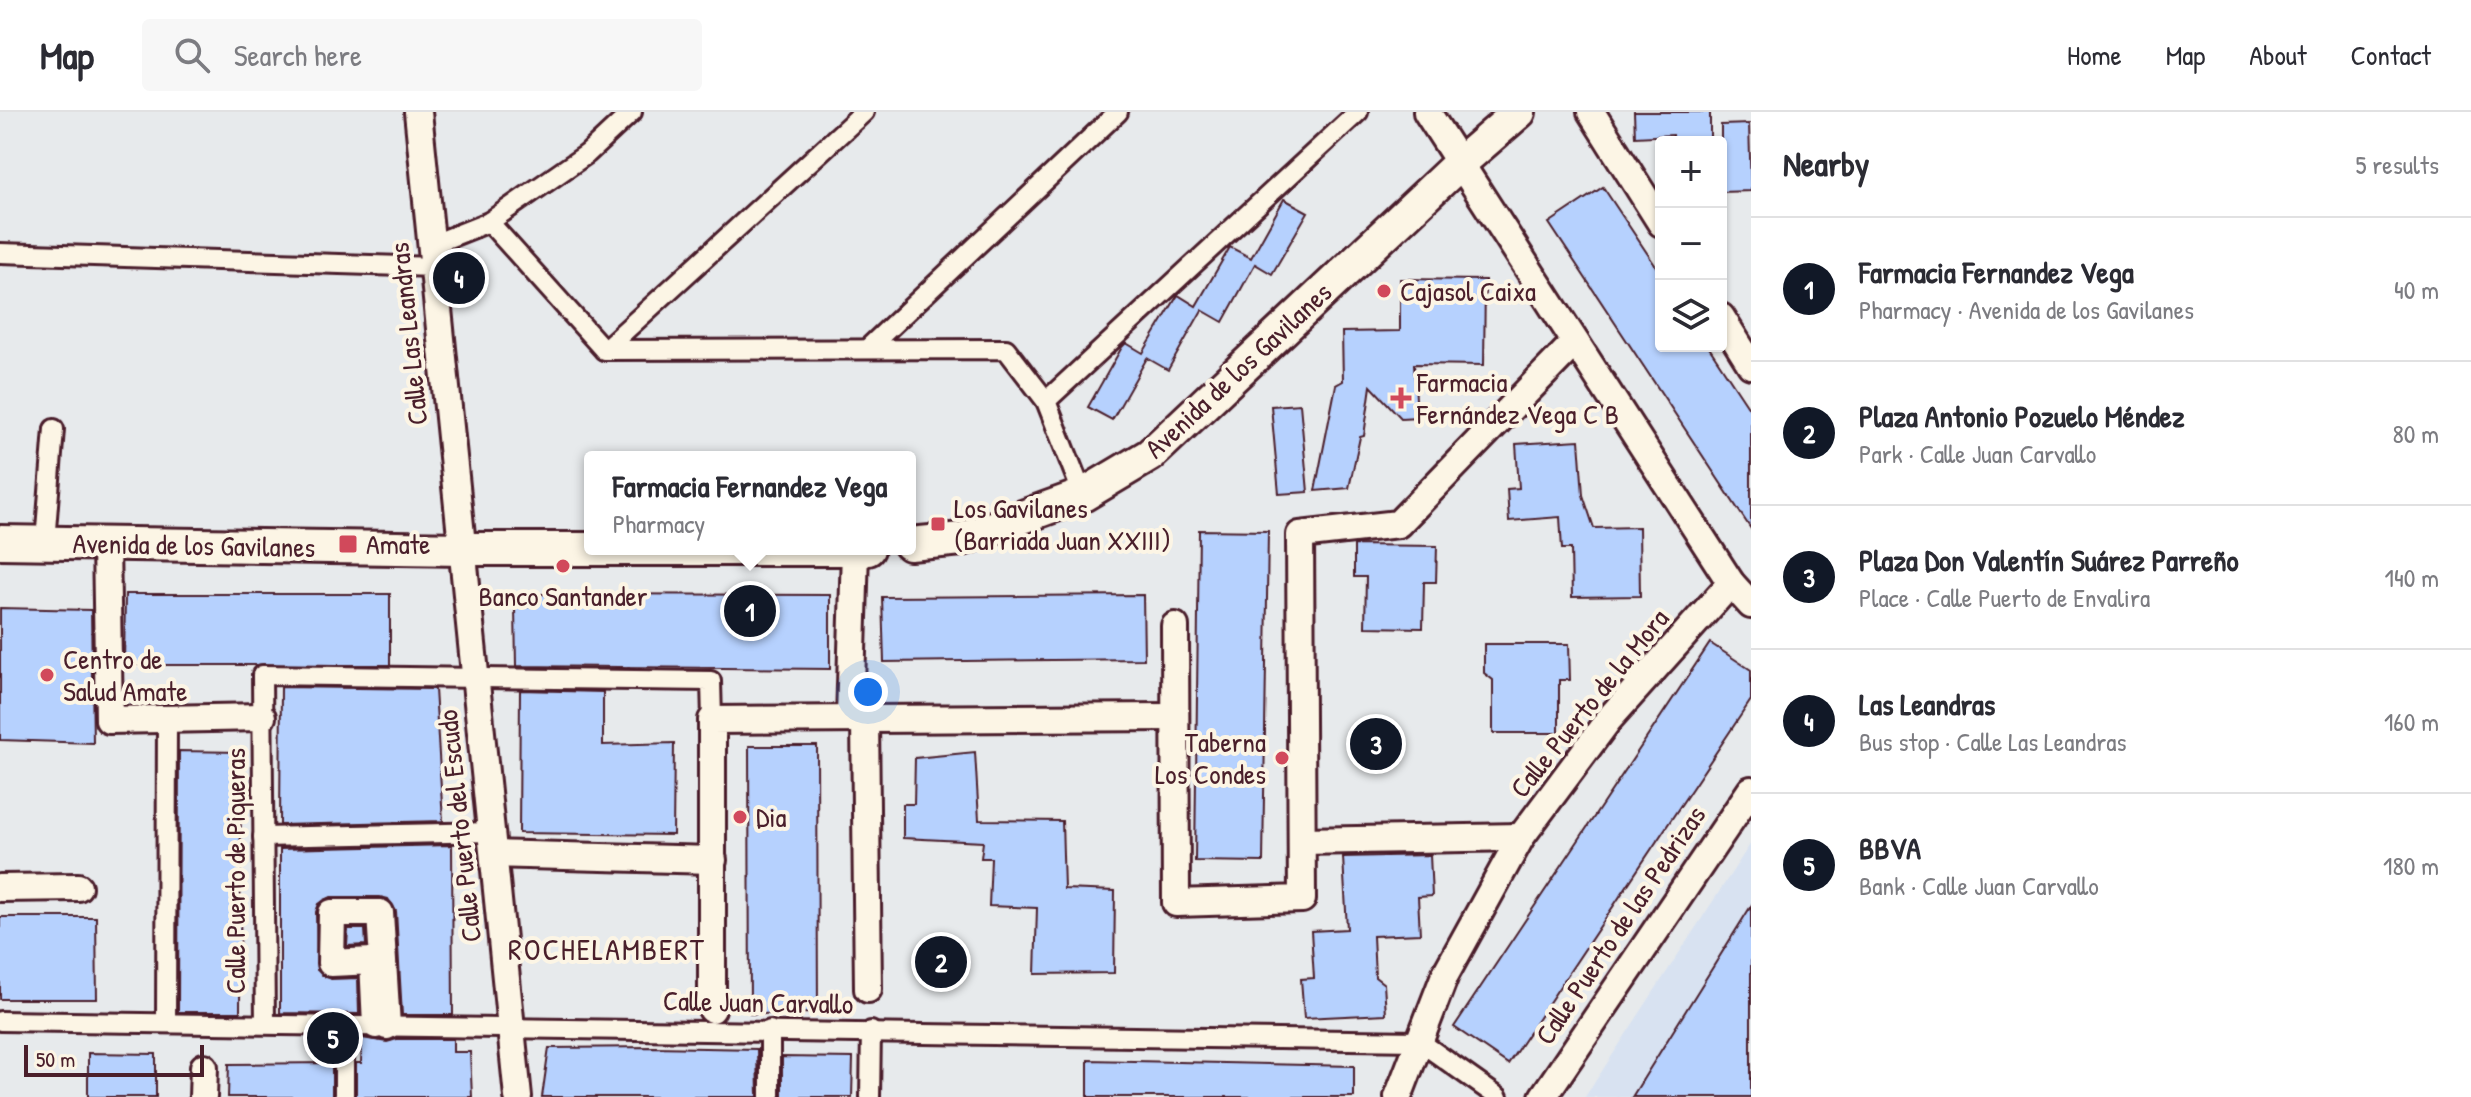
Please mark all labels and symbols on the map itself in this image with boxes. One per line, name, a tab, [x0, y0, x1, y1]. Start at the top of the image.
street label: Calle Las Leandras	[380, 241, 436, 427]
pin: 4	[433, 248, 485, 308]
place label: Cajasol Caixa	[1400, 272, 1536, 310]
street label: Avenida de los Gavilanes	[1136, 273, 1340, 467]
marker: Cajasol Caixa	[1375, 282, 1393, 300]
place label: Farmacia Fernández Vega C B	[1416, 363, 1619, 433]
marker: Farmacia Fernández Vega C B	[1392, 389, 1410, 407]
place label: Los Gavilanes (Barriada Juan XXIII)	[954, 489, 1171, 559]
marker: Los Gavilanes (Barriada Juan XXIII)	[929, 515, 947, 533]
street label: Avenida de los Gavilanes	[72, 524, 316, 566]
place label: Amate	[366, 525, 430, 563]
marker: Amate	[337, 533, 359, 555]
marker: Banco Santander	[554, 557, 572, 575]
place label: Banco Santander	[478, 577, 648, 615]
pin: 1	[724, 581, 776, 641]
street label: Calle Puerto de la Mora	[1501, 600, 1677, 805]
place label: Centro de Salud Amate	[63, 640, 187, 710]
marker: Centro de Salud Amate	[38, 666, 56, 684]
your location	[848, 672, 888, 712]
street label: Calle Puerto del Escudo	[428, 708, 490, 944]
pin: 3	[1350, 714, 1402, 774]
place label: Taberna Los Condes	[1155, 723, 1266, 793]
street label: Calle Puerto de Piqueras	[216, 748, 254, 994]
marker: Taberna Los Condes	[1273, 749, 1291, 767]
place label: Dia	[756, 798, 787, 836]
street label: Calle Puerto de las Pedrizas	[1526, 798, 1714, 1052]
marker: Dia	[731, 808, 749, 826]
district label: ROCHELAMBERT	[508, 929, 706, 969]
pin: 2	[915, 932, 967, 992]
street label: Calle Juan Carvallo	[663, 981, 853, 1023]
pin: 5	[307, 1008, 359, 1068]
scale bar	[24, 1041, 204, 1077]

